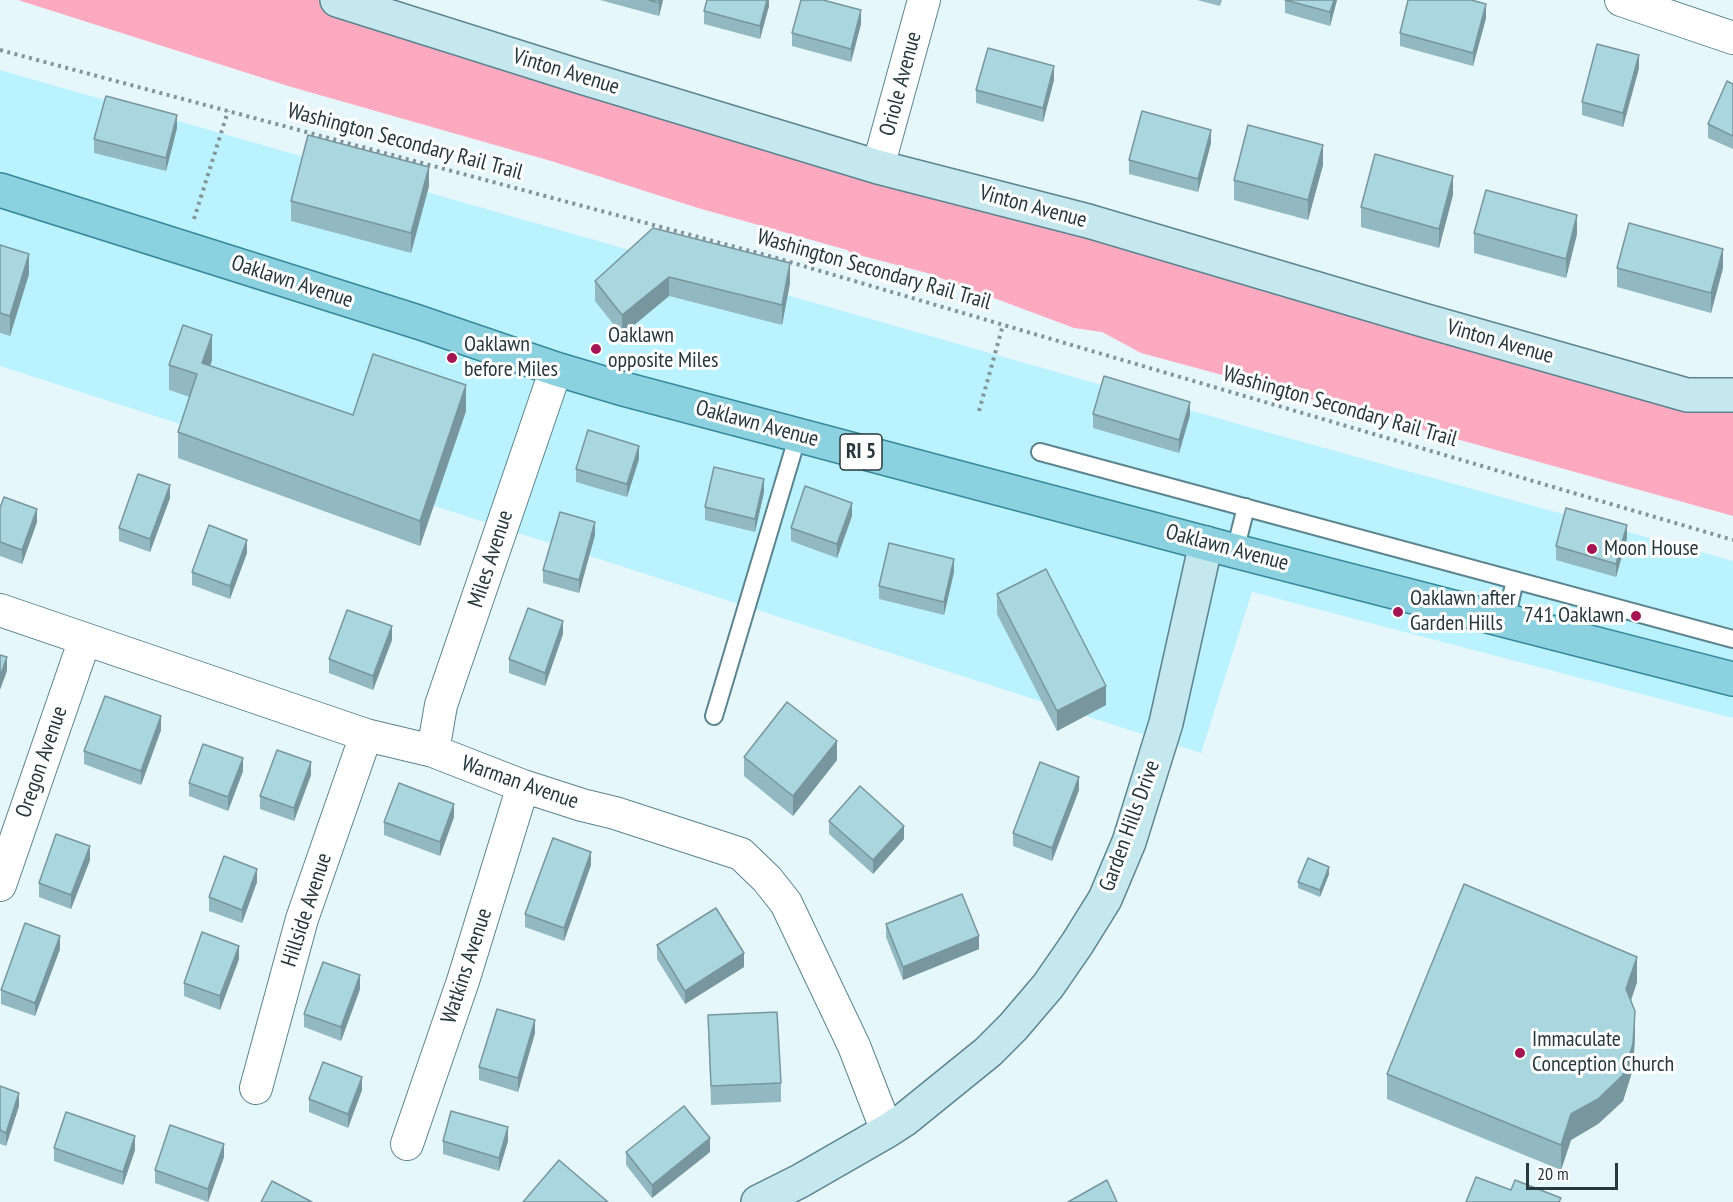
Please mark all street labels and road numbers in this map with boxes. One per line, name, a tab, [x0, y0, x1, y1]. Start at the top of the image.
street label: Oriole Avenue	[874, 29, 928, 139]
street label: Vinton Avenue	[510, 43, 622, 101]
street label: Washington Secondary Rail Trail	[284, 98, 526, 186]
street label: Vinton Avenue	[976, 180, 1090, 234]
street label: Washington Secondary Rail Trail	[754, 224, 994, 316]
street label: Oaklawn Avenue	[228, 250, 356, 314]
street label: Vinton Avenue	[1444, 314, 1556, 370]
street label: Washington Secondary Rail Trail	[1220, 361, 1460, 453]
street label: Oaklawn Avenue	[693, 395, 821, 453]
road number: RI 5	[840, 434, 882, 470]
street label: Miles Avenue	[463, 507, 519, 611]
street label: Oaklawn Avenue	[1163, 519, 1291, 577]
street label: Oregon Avenue	[11, 703, 73, 821]
street label: Warman Avenue	[458, 751, 582, 815]
street label: Garden Hills Drive	[1094, 757, 1166, 895]
street label: Hillside Avenue	[276, 850, 338, 970]
street label: Watkins Avenue	[436, 905, 498, 1027]

